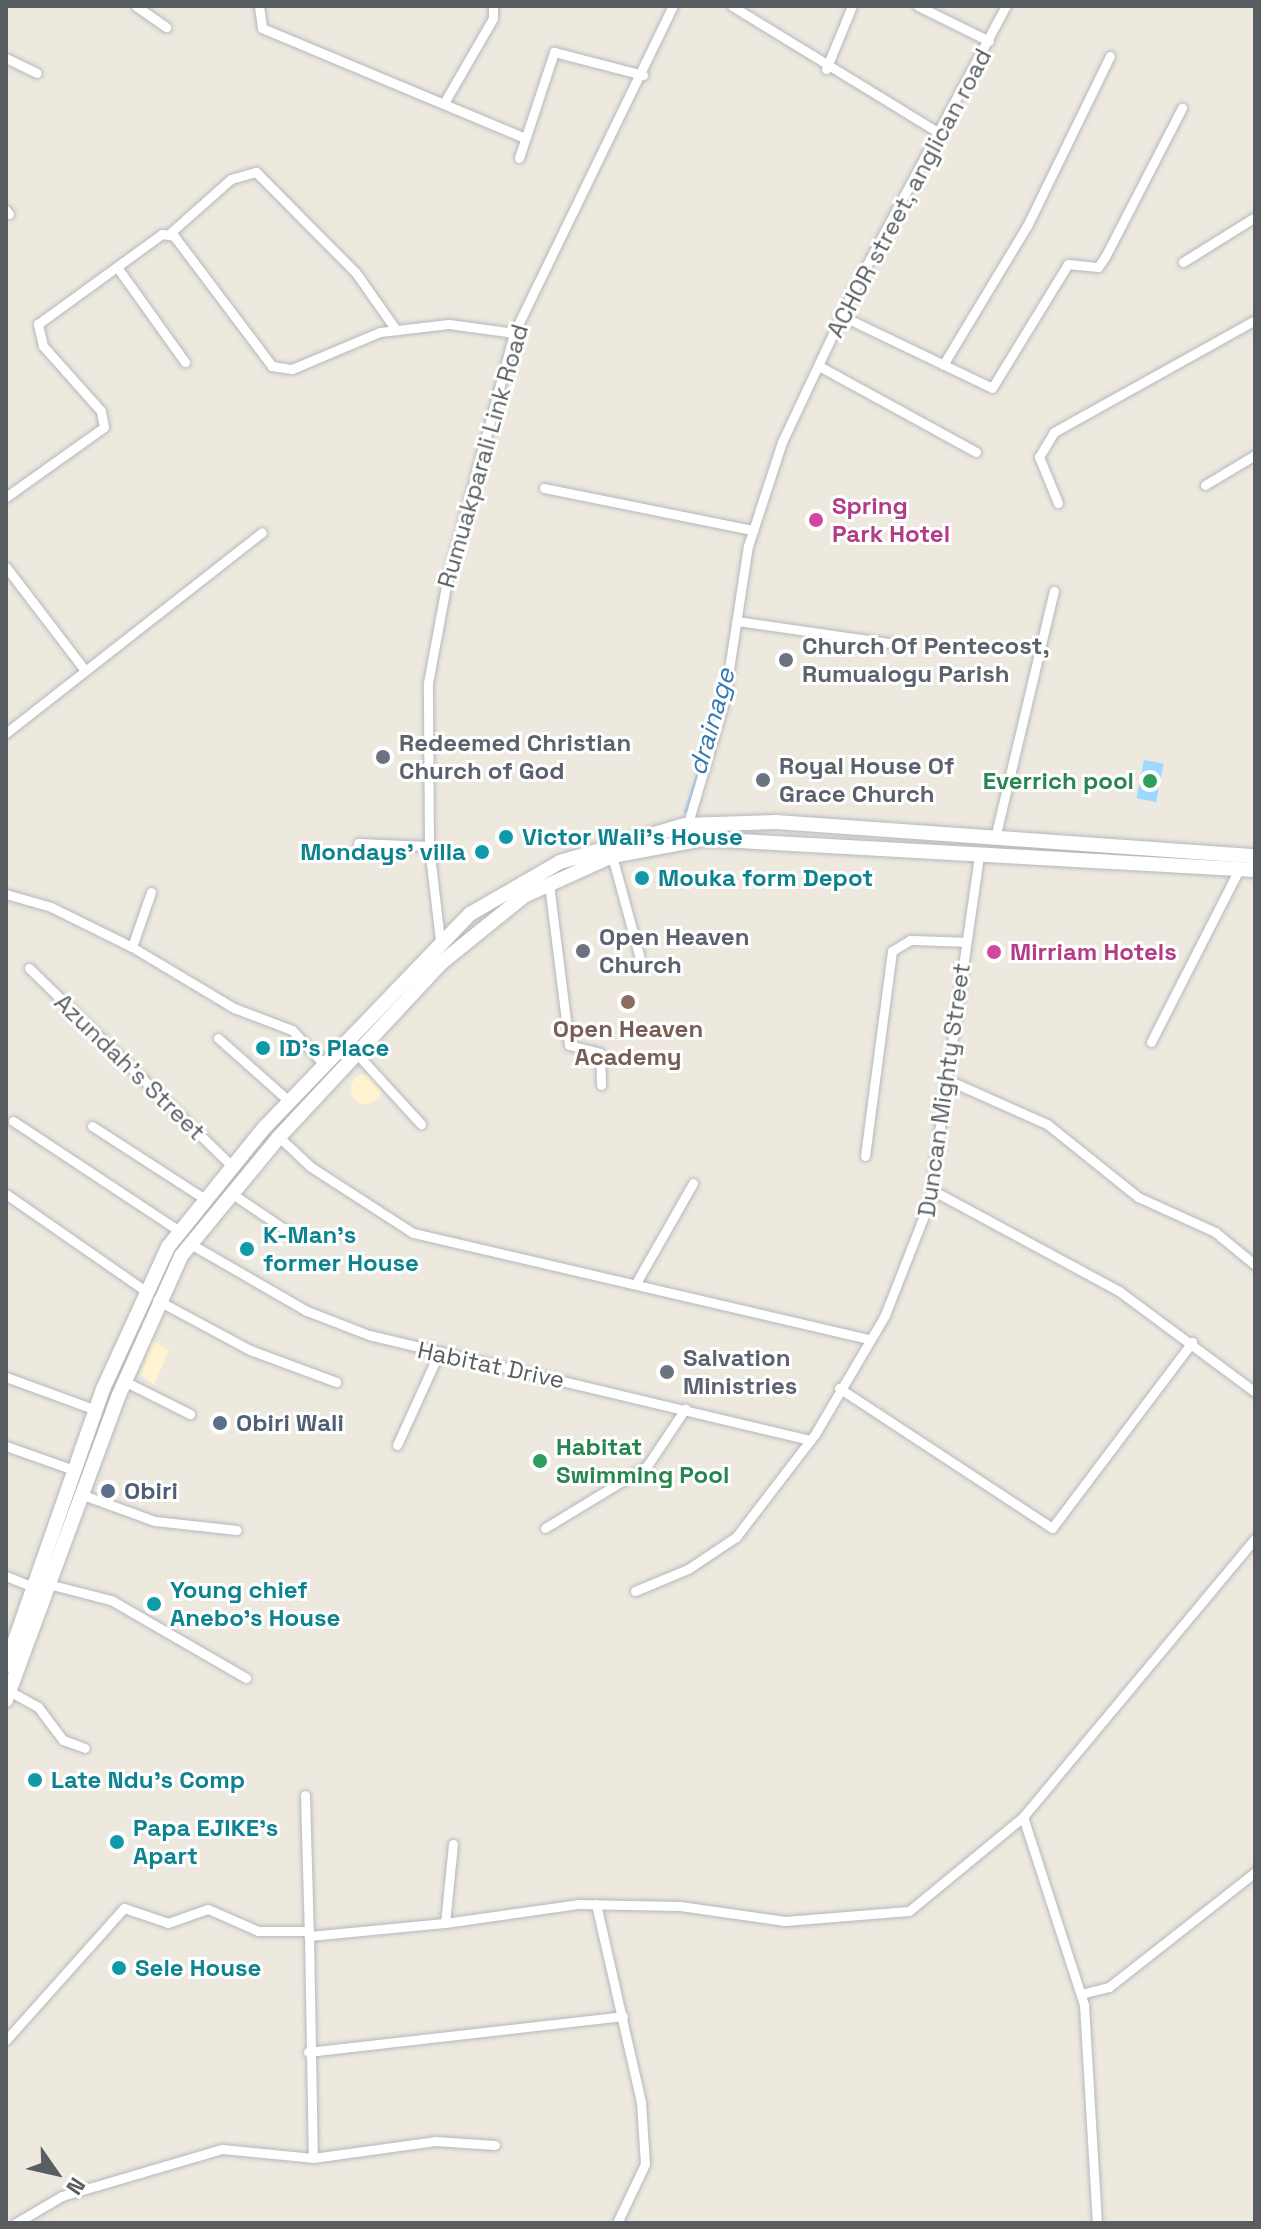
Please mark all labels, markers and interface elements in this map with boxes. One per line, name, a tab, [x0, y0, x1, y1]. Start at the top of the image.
street label: ACHOR street, anglican road	[820, 43, 998, 343]
street label: Rumuakparali Link Road	[432, 321, 534, 591]
place label: Spring Park Hotel	[832, 492, 950, 548]
marker: Spring Park Hotel	[807, 511, 825, 529]
place label: Church Of Pentecost, Rumualogu Parish	[802, 632, 1050, 688]
marker: Church Of Pentecost, Rumualogu Parish	[777, 651, 795, 669]
water label: drainage	[682, 665, 742, 779]
place label: Redeemed Christian Church of God	[399, 729, 631, 785]
marker: Redeemed Christian Church of God	[374, 748, 392, 766]
place label: Royal House Of Grace Church	[779, 752, 954, 808]
place label: Everrich pool	[983, 767, 1134, 795]
marker: Royal House Of Grace Church	[754, 771, 772, 789]
marker: Everrich pool	[1141, 772, 1159, 790]
place label: Victor Wali's House	[522, 823, 743, 851]
marker: Victor Wali's House	[497, 828, 515, 846]
place label: Mondays' villa	[300, 838, 466, 866]
marker: Mondays' villa	[473, 843, 491, 861]
place label: Mouka form Depot	[658, 864, 873, 892]
marker: Mouka form Depot	[633, 869, 651, 887]
place label: Open Heaven Church	[599, 923, 750, 979]
place label: Mirriam Hotels	[1010, 938, 1177, 966]
marker: Open Heaven Church	[574, 942, 592, 960]
marker: Mirriam Hotels	[985, 943, 1003, 961]
street label: Duncan Mighty Street	[912, 961, 976, 1219]
street label: Azundah's Street	[49, 988, 211, 1146]
marker: Open Heaven Academy	[619, 993, 637, 1011]
place label: Open Heaven Academy	[553, 1015, 703, 1071]
place label: ID's Place	[279, 1034, 389, 1062]
marker: ID's Place	[254, 1039, 272, 1057]
place label: K-Man's former House	[263, 1221, 419, 1277]
marker: K-Man's former House	[238, 1240, 256, 1258]
street label: Habitat Drive	[415, 1335, 567, 1395]
place label: Salvation Ministries	[683, 1344, 797, 1400]
marker: Salvation Ministries	[658, 1363, 676, 1381]
place label: Obiri Wali	[236, 1409, 344, 1437]
marker: Obiri Wali	[211, 1414, 229, 1432]
place label: Habitat Swimming Pool	[556, 1433, 729, 1489]
marker: Habitat Swimming Pool	[531, 1452, 549, 1470]
place label: Obiri	[124, 1477, 178, 1505]
marker: Obiri	[99, 1482, 117, 1500]
place label: Young chief Anebo's House	[170, 1576, 340, 1632]
marker: Young chief Anebo's House	[145, 1595, 163, 1613]
place label: Late Ndu's Comp	[51, 1766, 245, 1794]
marker: Late Ndu's Comp	[26, 1771, 44, 1789]
place label: Papa EJIKE's Apart	[133, 1814, 278, 1870]
marker: Papa EJIKE's Apart	[108, 1833, 126, 1851]
place label: Sele House	[135, 1954, 261, 1982]
marker: Sele House	[110, 1959, 128, 1977]
north arrow	[16, 2133, 96, 2213]
text: N	[60, 2172, 92, 2200]

